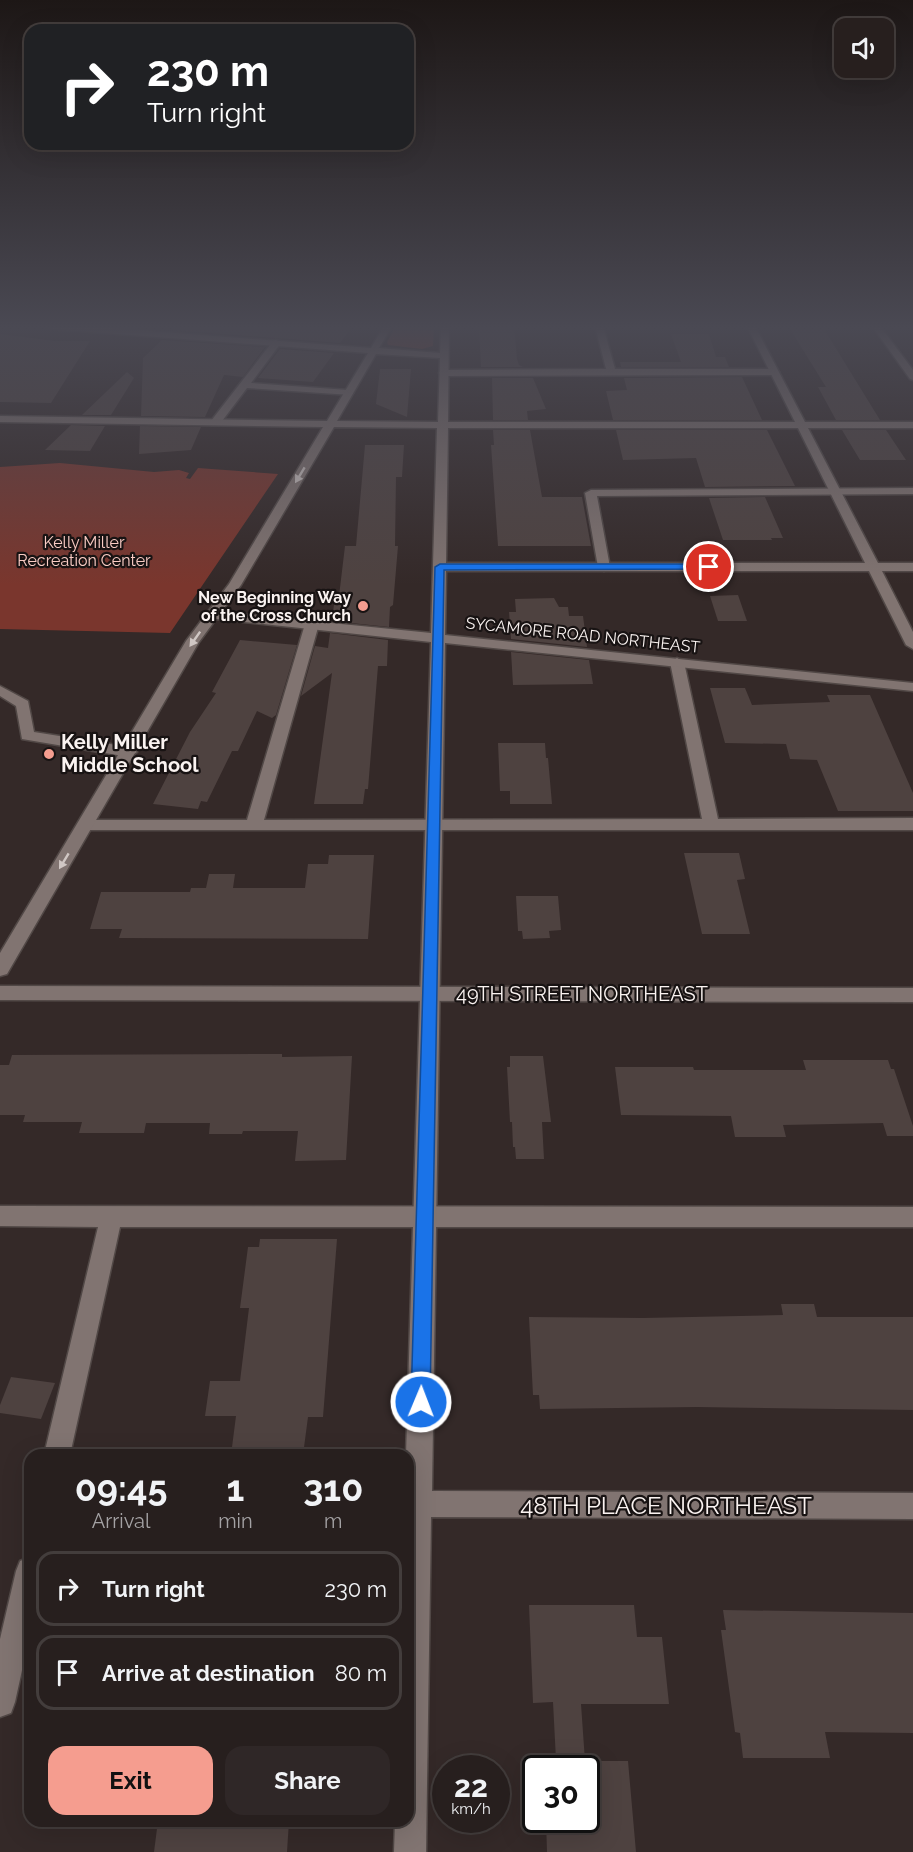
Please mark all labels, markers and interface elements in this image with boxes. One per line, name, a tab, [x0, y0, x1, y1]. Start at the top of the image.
map controls	[834, 18, 894, 78]
button: sound	[834, 18, 894, 78]
text: 230 m	[147, 47, 269, 96]
icon: right	[48, 48, 126, 126]
text: Turn right	[147, 97, 266, 128]
one-way arrow	[294, 467, 305, 483]
park label: Kelly Miller Recreation Center	[17, 533, 151, 570]
pin	[683, 541, 734, 592]
icon: arrive	[692, 550, 725, 583]
place label: New Beginning Way of the Cross Church	[198, 588, 351, 625]
marker: New Beginning Way of the Cross Church	[356, 599, 370, 613]
street label: SYCAMORE ROAD NORTHEAST	[465, 613, 701, 657]
one-way arrow	[189, 630, 201, 646]
place label: Kelly Miller Middle School	[61, 730, 199, 777]
marker: Kelly Miller Middle School	[42, 747, 56, 761]
one-way arrow	[59, 853, 70, 869]
street label: 49TH STREET NORTHEAST	[456, 982, 708, 1006]
position arrow	[389, 1370, 453, 1434]
text: 09:45	[75, 1467, 167, 1509]
text: 1	[226, 1467, 244, 1509]
text: 310	[303, 1467, 363, 1509]
street label: 48TH PLACE NORTHEAST	[520, 1491, 812, 1520]
text: Arrival	[92, 1509, 150, 1533]
text: min	[218, 1509, 253, 1533]
text: m	[324, 1509, 342, 1533]
icon: right	[51, 1572, 84, 1605]
text: Turn right	[102, 1576, 205, 1602]
text: 230 m	[324, 1576, 387, 1602]
icon: arrive	[51, 1656, 84, 1689]
text: Arrive at destination	[102, 1660, 315, 1686]
text: 80 m	[335, 1660, 387, 1686]
button: Exit	[48, 1746, 213, 1815]
button: Share	[225, 1746, 390, 1815]
speed limit sign: 30	[522, 1755, 600, 1833]
text: 22	[454, 1769, 488, 1804]
text: km/h	[451, 1800, 491, 1818]

